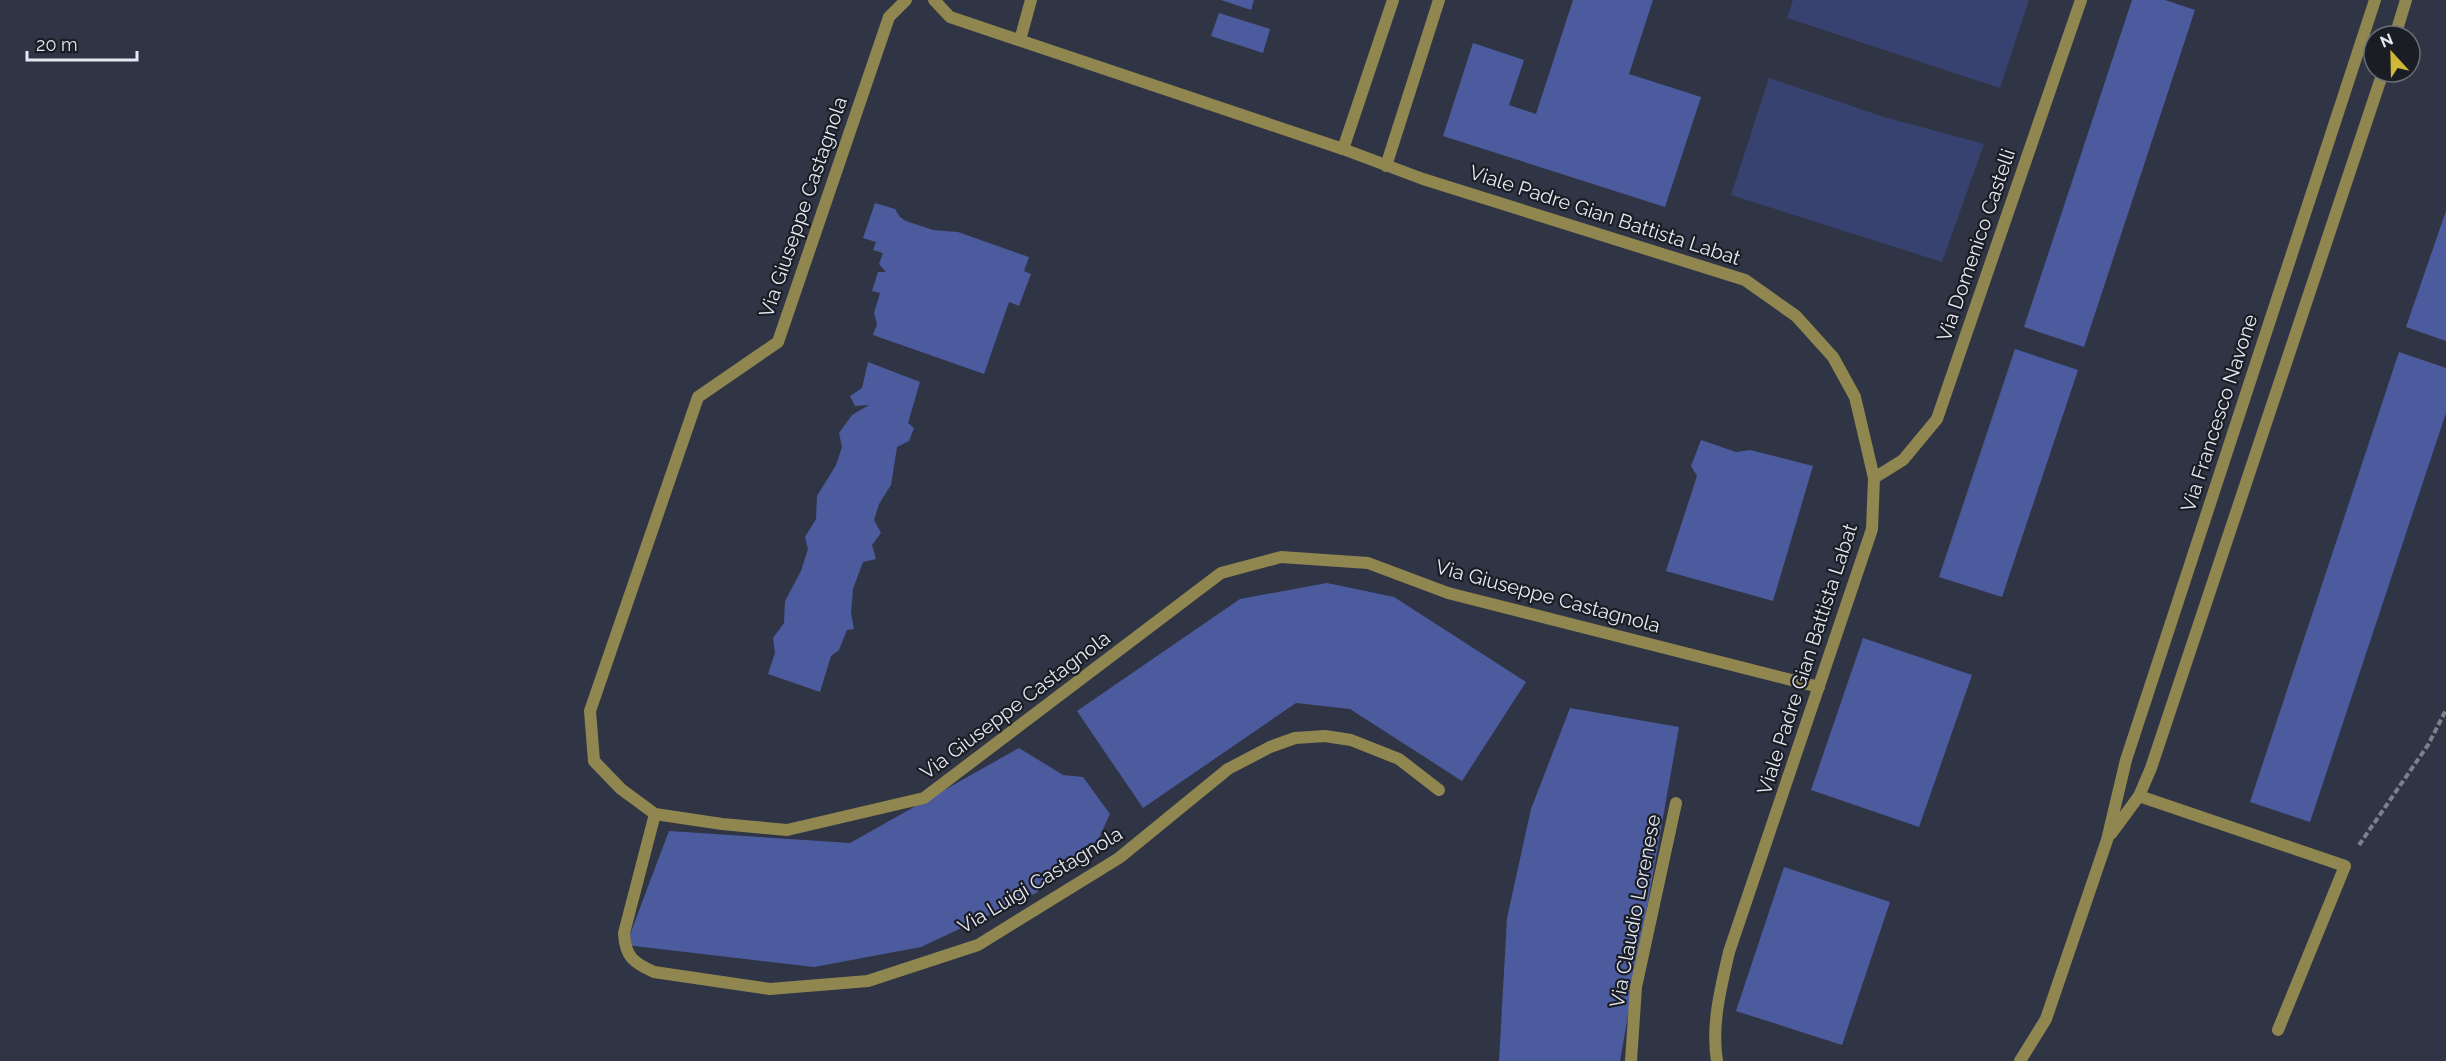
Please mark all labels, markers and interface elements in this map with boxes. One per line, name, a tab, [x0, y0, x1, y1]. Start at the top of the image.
scale bar	[27, 24, 136, 62]
north arrow	[2362, 24, 2422, 84]
text: N	[2377, 29, 2396, 52]
text: 20 m	[36, 34, 78, 55]
street label: Via Giuseppe Castagnola	[754, 94, 852, 320]
street label: Via Domenico Castelli	[1932, 146, 2020, 344]
street label: Viale Padre Gian Battista Labat	[1467, 160, 1744, 270]
street label: Via Francesco Navone	[2176, 311, 2262, 515]
street label: Viale Padre Gian Battista Labat	[1752, 520, 1862, 797]
street label: Via Giuseppe Castagnola	[1433, 554, 1663, 638]
street label: Via Giuseppe Castagnola	[915, 626, 1115, 784]
street label: Via Claudio Lorenese	[1604, 812, 1666, 1010]
street label: Via Luigi Castagnola	[953, 821, 1127, 939]

